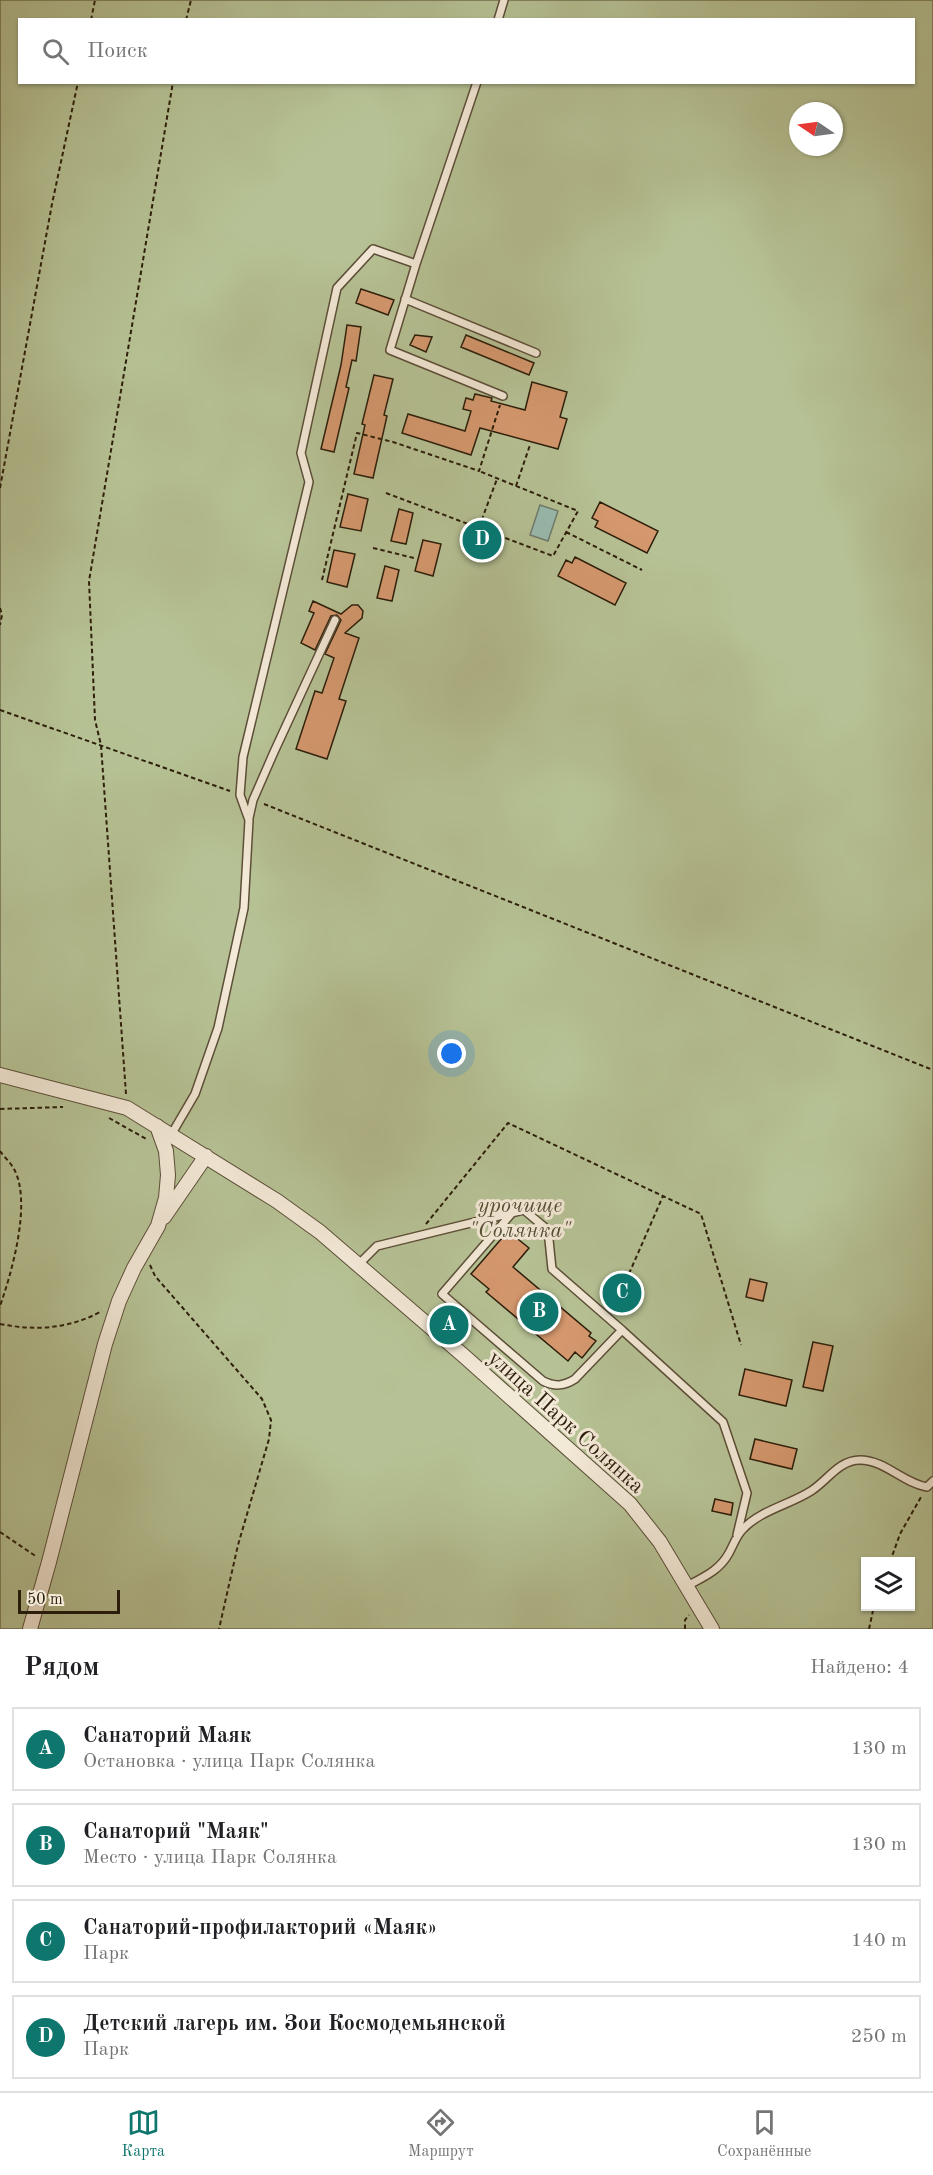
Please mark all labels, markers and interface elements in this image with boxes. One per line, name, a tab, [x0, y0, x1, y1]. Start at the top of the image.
search box	[18, 18, 915, 84]
icon: search	[39, 35, 72, 68]
text: Поиск	[87, 40, 148, 62]
north arrow	[789, 102, 843, 156]
pin: D	[462, 518, 502, 562]
your location	[437, 1039, 466, 1068]
park label: урочище "Солянка"	[469, 1195, 572, 1242]
pin: C	[602, 1270, 642, 1316]
pin: B	[520, 1290, 558, 1334]
pin: A	[430, 1302, 468, 1348]
street label: улица Парк Солянка	[483, 1347, 648, 1498]
map controls	[861, 1557, 915, 1611]
button: layers	[861, 1557, 915, 1611]
scale bar	[18, 1587, 120, 1614]
text: 50 m	[27, 1592, 63, 1608]
text: Рядом	[24, 1655, 99, 1681]
text: Найдено: 4	[810, 1658, 909, 1678]
text: Санаторий Маяк	[83, 1725, 251, 1747]
text: A	[38, 1739, 53, 1759]
text: 130 m	[851, 1739, 907, 1759]
text: Остановка · улица Парк Солянка	[83, 1752, 375, 1772]
text: Санаторий "Маяк"	[83, 1821, 269, 1843]
text: B	[38, 1835, 53, 1855]
text: 130 m	[851, 1835, 907, 1855]
text: Место · улица Парк Солянка	[83, 1848, 337, 1868]
text: Санаторий-профилакторий «Маяк»	[83, 1917, 438, 1939]
text: C	[39, 1931, 52, 1951]
text: 140 m	[851, 1931, 907, 1951]
text: Парк	[83, 1944, 129, 1964]
text: Детский лагерь им. Зои Космодемьянской	[83, 2013, 506, 2035]
text: D	[38, 2027, 53, 2047]
text: 250 m	[851, 2027, 907, 2047]
text: Парк	[83, 2040, 129, 2060]
tab: Карта	[122, 2106, 165, 2162]
tab: Маршрут	[408, 2106, 474, 2162]
tab: Сохранённые	[717, 2106, 811, 2162]

